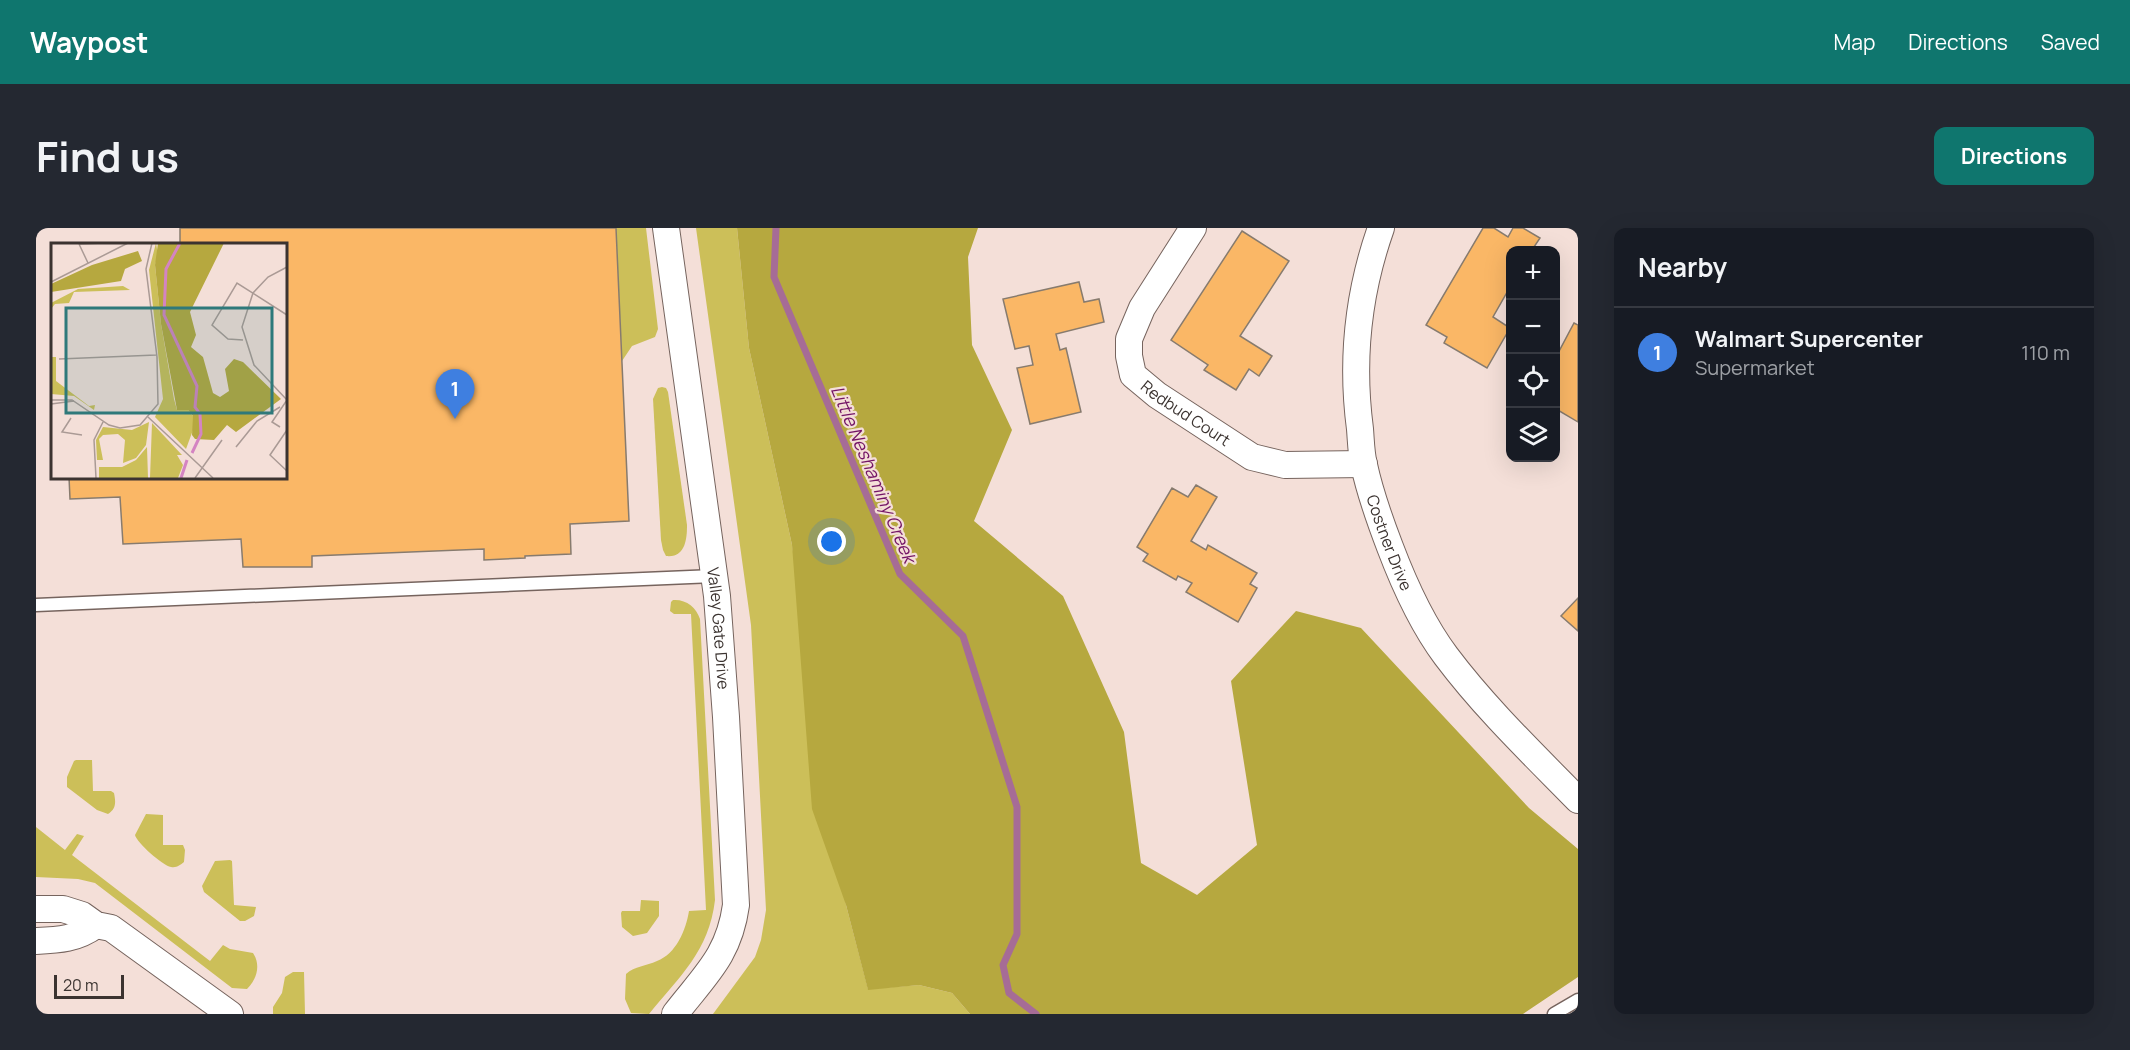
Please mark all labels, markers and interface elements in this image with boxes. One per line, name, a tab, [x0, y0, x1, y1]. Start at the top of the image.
text: Waypost	[30, 23, 149, 61]
text: Map	[1834, 28, 1875, 56]
text: Directions	[1908, 28, 2008, 56]
text: Saved	[2041, 28, 2100, 56]
text: Find us	[36, 127, 179, 185]
button: Directions	[1934, 127, 2094, 185]
inset map	[51, 243, 286, 478]
map controls	[1506, 246, 1560, 462]
button: +	[1506, 246, 1560, 300]
text: Nearby	[1638, 249, 1727, 285]
button: −	[1506, 300, 1560, 354]
text: Walmart Supercenter	[1695, 324, 1923, 354]
text: 1	[1653, 339, 1662, 366]
text: 110 m	[2021, 339, 2070, 366]
button: locate	[1506, 354, 1560, 408]
text: Supermarket	[1695, 354, 1815, 381]
pin: 1	[436, 370, 474, 419]
street label: Redbud Court	[1136, 375, 1235, 451]
water label: Little Neshaminy Creek	[826, 382, 923, 569]
button: layers	[1506, 408, 1560, 462]
street label: Costner Drive	[1361, 492, 1418, 594]
your location	[817, 527, 846, 556]
street label: Valley Gate Drive	[702, 566, 735, 690]
scale bar	[54, 972, 124, 1000]
text: 20 m	[63, 974, 99, 996]

